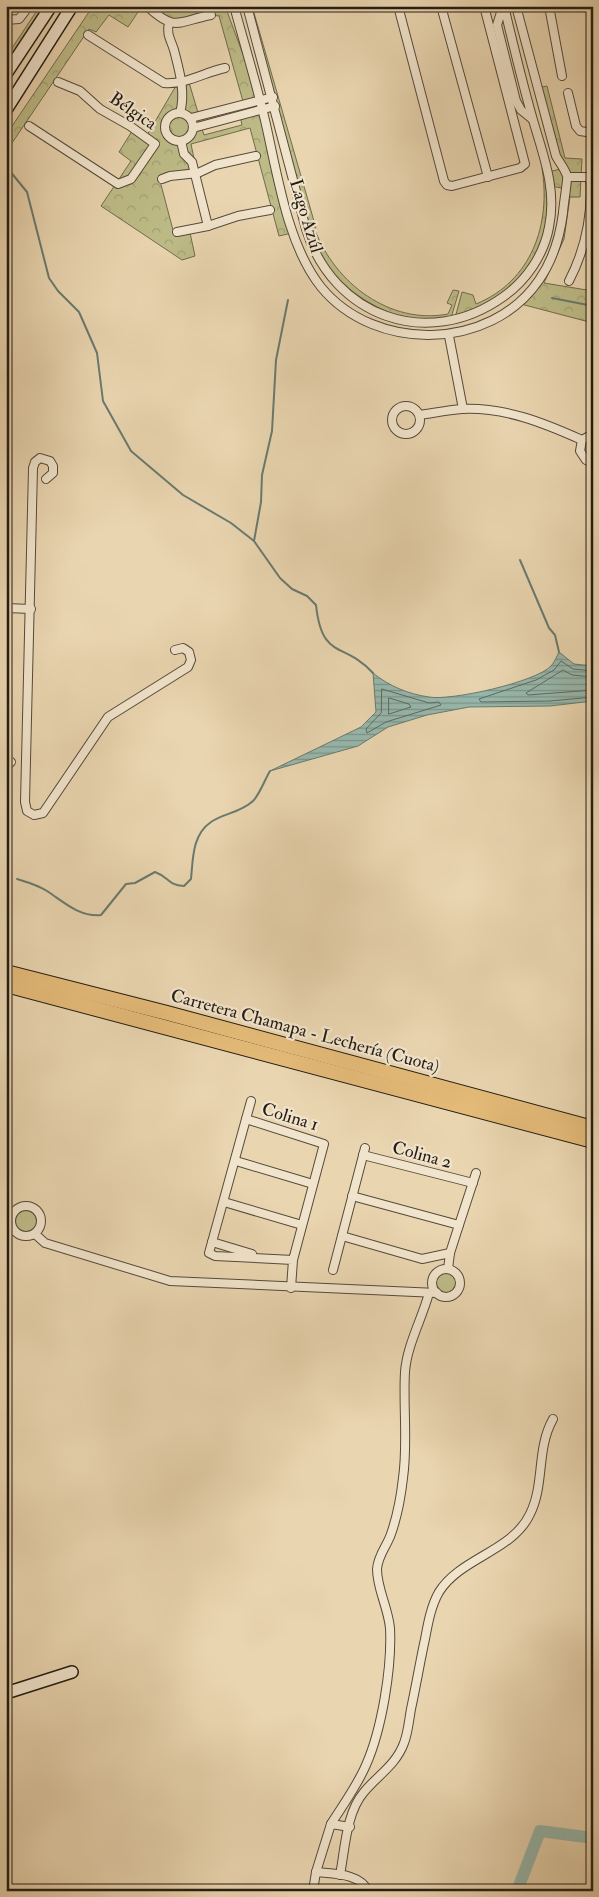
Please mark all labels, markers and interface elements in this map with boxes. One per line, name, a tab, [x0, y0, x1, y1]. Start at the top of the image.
street label: Bélgica	[105, 87, 162, 135]
street label: Lago Azúl	[284, 176, 328, 256]
street label: Carretera Chamapa - Lechería (Cuota)	[168, 984, 442, 1078]
street label: Colina 1	[259, 1098, 321, 1136]
street label: Colina 2	[390, 1136, 454, 1174]

